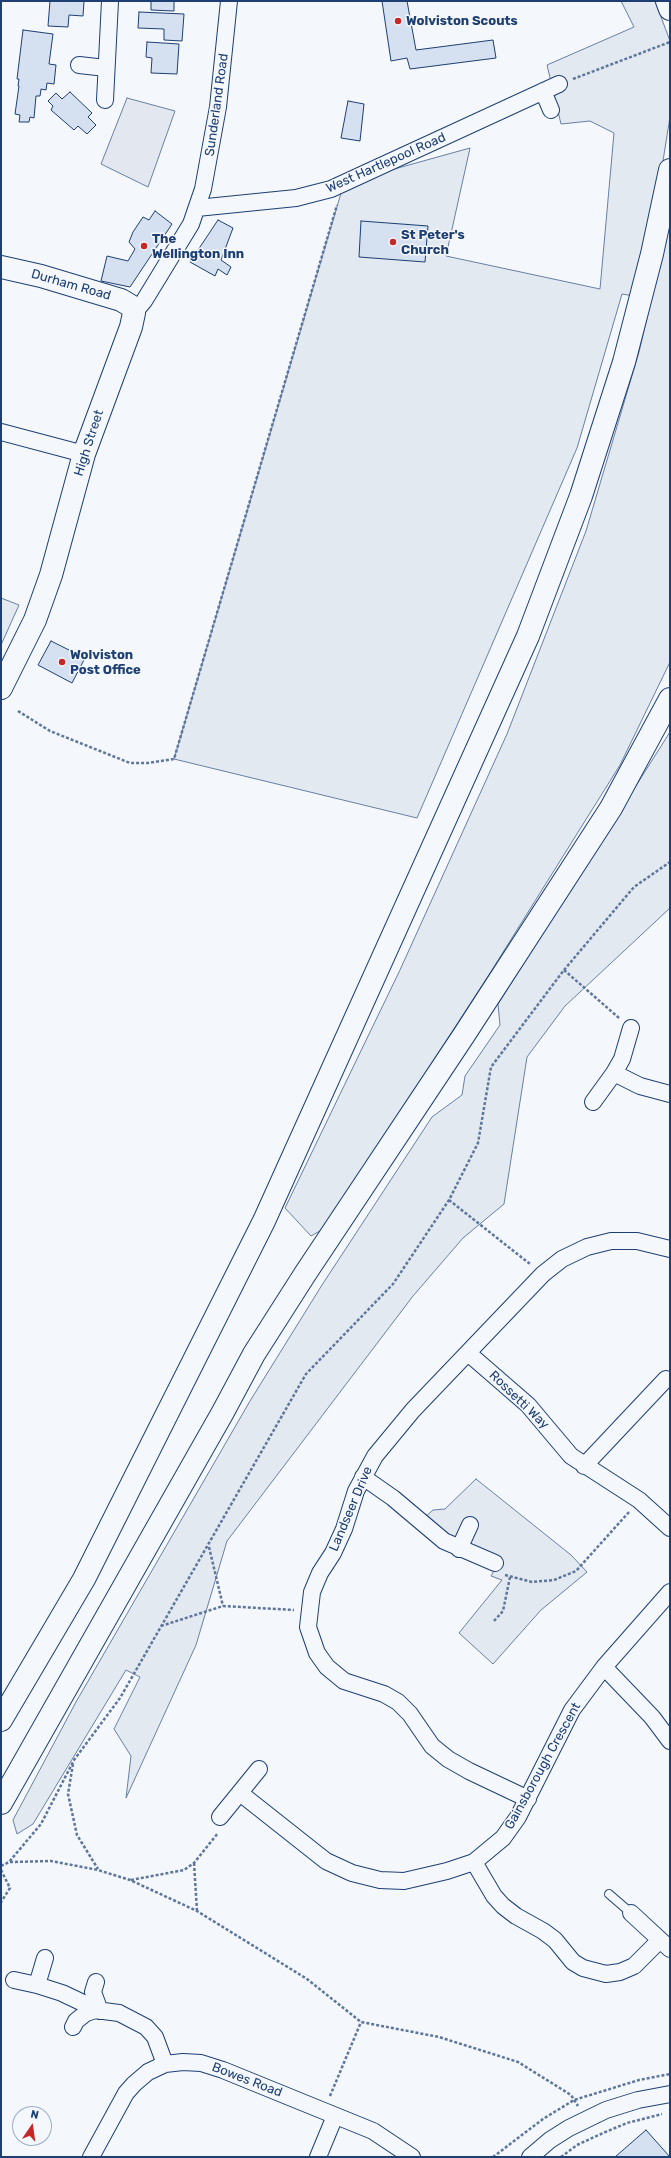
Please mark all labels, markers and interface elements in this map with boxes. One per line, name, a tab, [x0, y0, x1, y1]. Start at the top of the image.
place label: Wolviston Scouts	[406, 13, 518, 29]
marker: Wolviston Scouts	[393, 16, 403, 26]
street label: Sunderland Road	[202, 53, 232, 157]
street label: West Hartlepool Road	[324, 130, 448, 196]
place label: St Peter's Church	[401, 227, 465, 258]
place label: The Wellington Inn	[152, 231, 244, 262]
marker: St Peter's Church	[388, 237, 398, 247]
marker: The Wellington Inn	[139, 241, 149, 251]
street label: Durham Road	[29, 266, 113, 304]
street label: High Street	[71, 408, 107, 478]
place label: Wolviston Post Office	[70, 647, 141, 678]
marker: Wolviston Post Office	[57, 657, 67, 667]
street label: Rossetti Way	[486, 1368, 552, 1432]
street label: Landseer Drive	[326, 1464, 376, 1554]
street label: Gainsborough Crescent	[502, 1700, 584, 1832]
street label: Bowes Road	[210, 2059, 284, 2101]
north arrow	[12, 2106, 52, 2146]
text: N	[29, 2108, 40, 2122]

